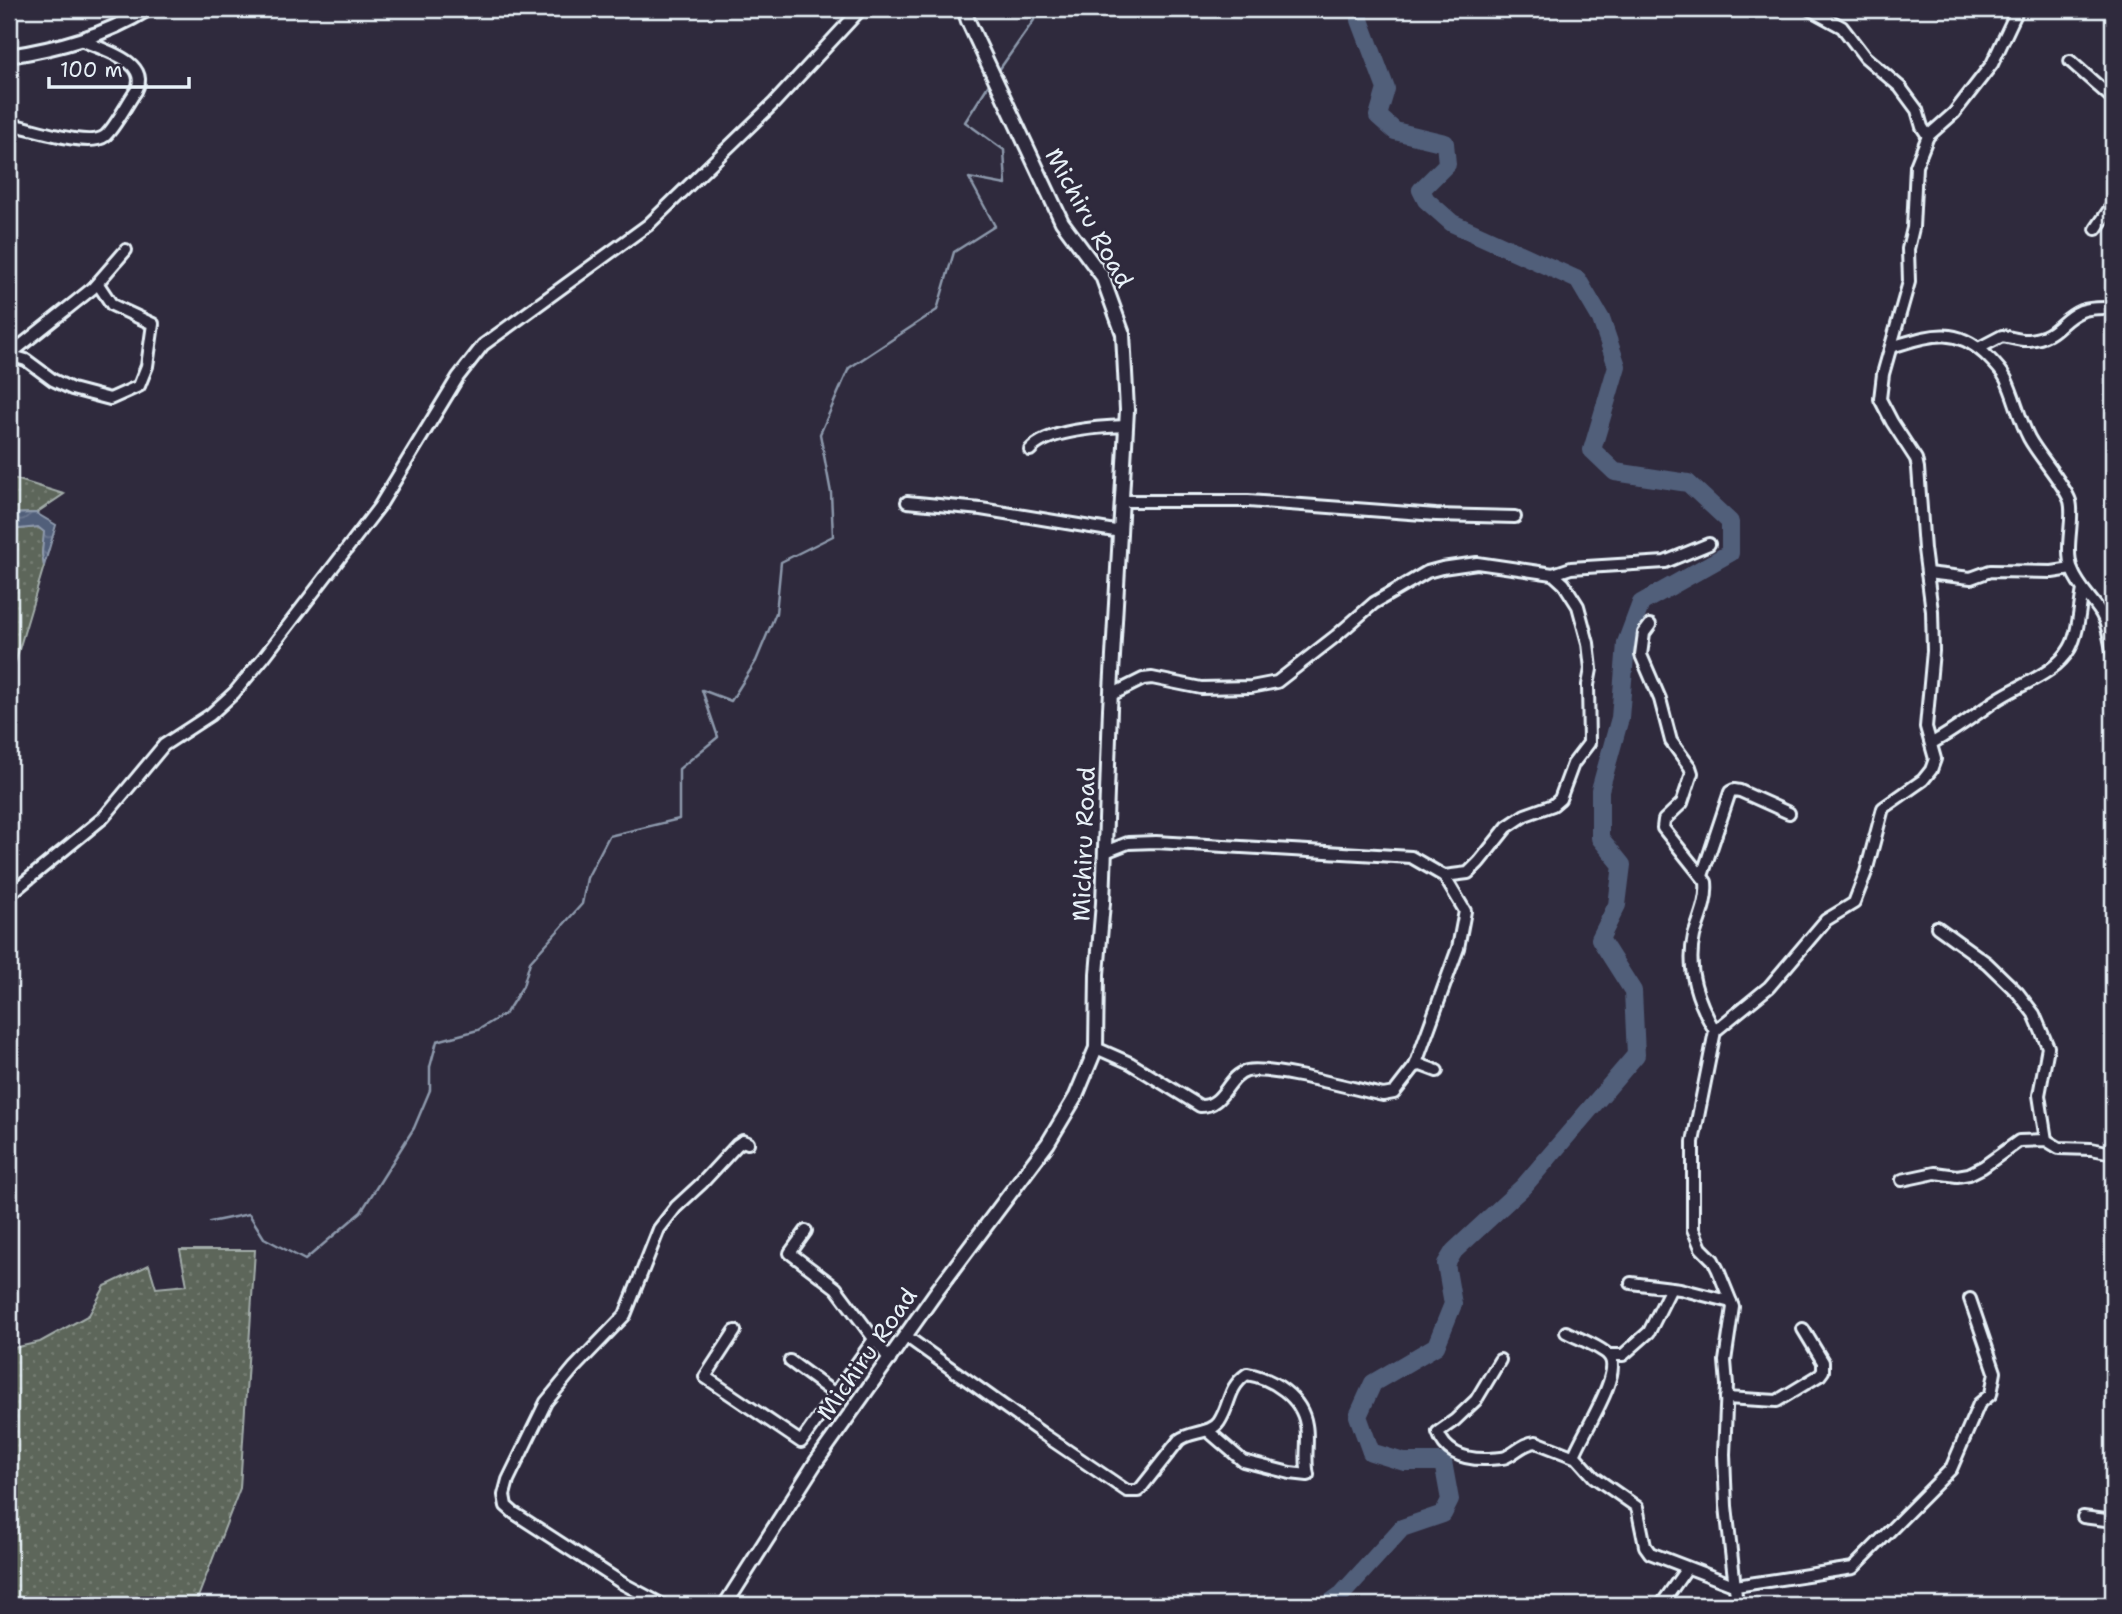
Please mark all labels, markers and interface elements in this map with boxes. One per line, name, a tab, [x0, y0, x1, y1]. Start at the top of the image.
scale bar	[49, 46, 189, 90]
text: 100 m	[60, 56, 123, 84]
street label: Michiru Road	[1037, 142, 1141, 294]
street label: Michiru Road	[1065, 766, 1103, 922]
street label: Michiru Road	[809, 1281, 925, 1427]

